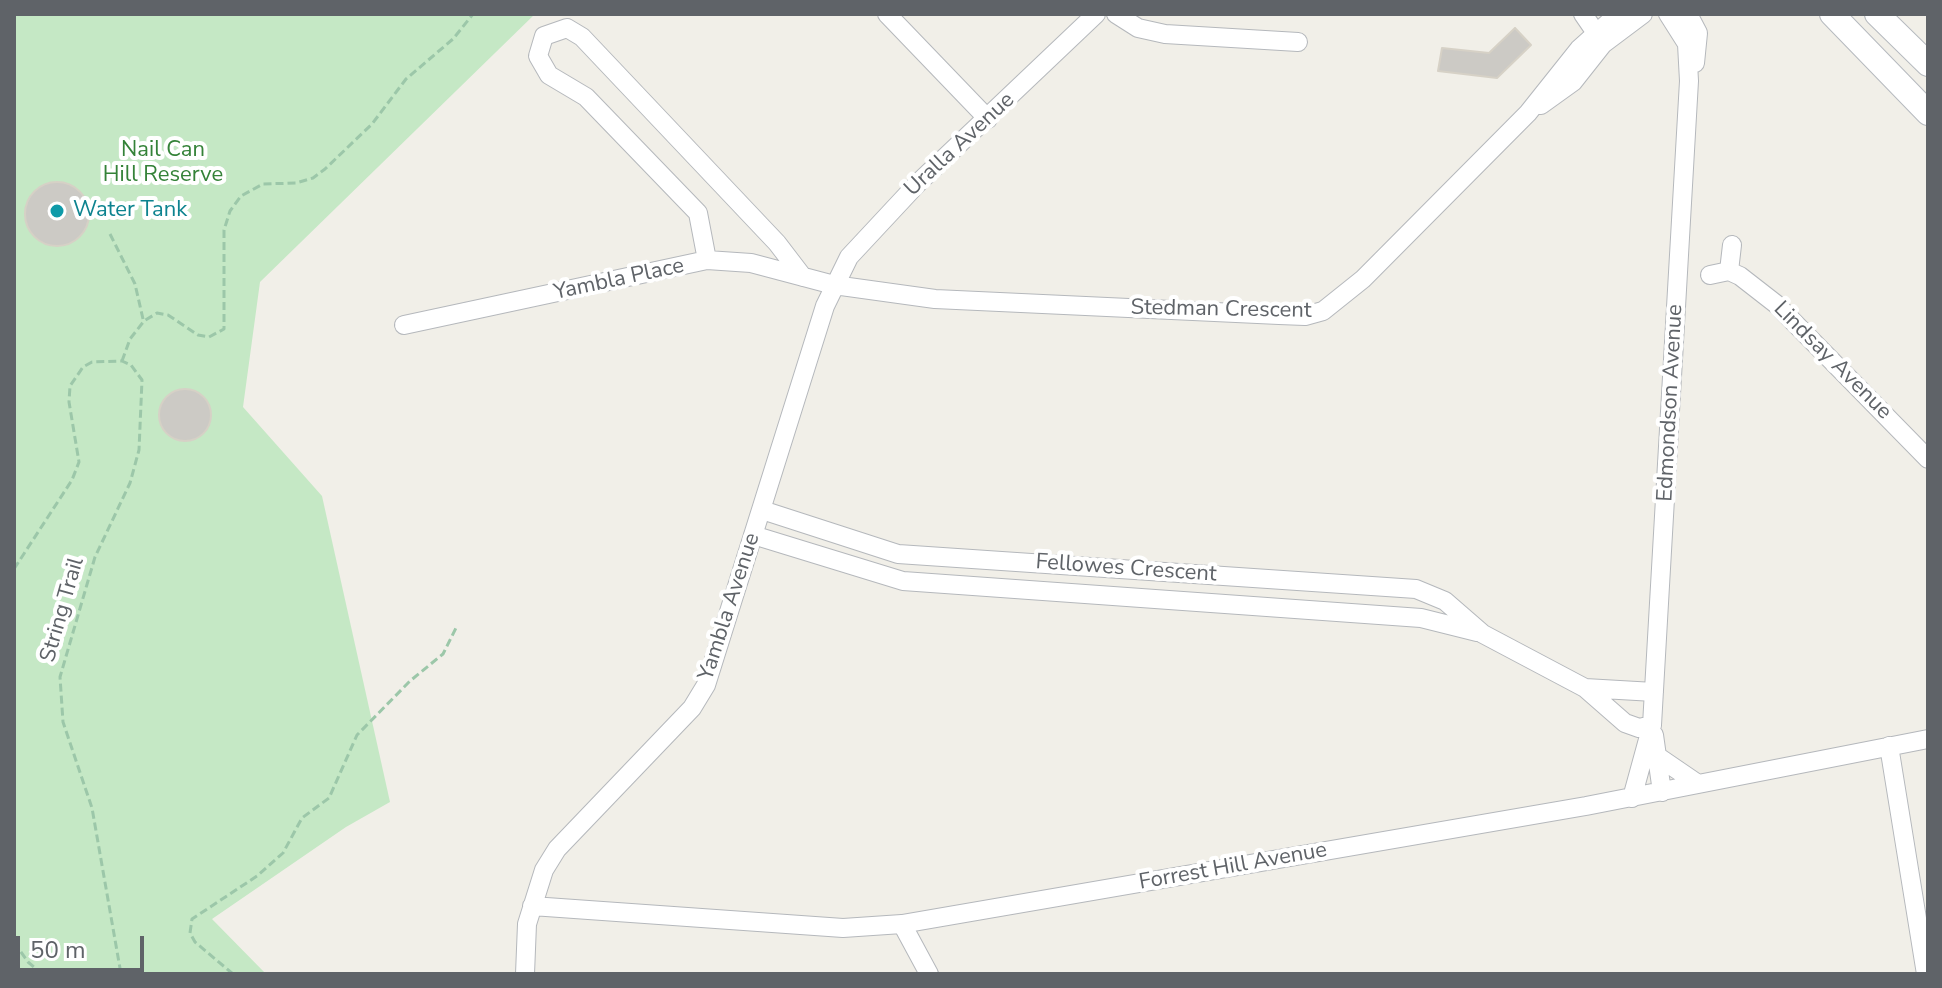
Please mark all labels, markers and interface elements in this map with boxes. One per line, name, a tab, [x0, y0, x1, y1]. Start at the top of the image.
street label: Uralla Avenue	[900, 87, 1020, 203]
park label: Nail Can Hill Reserve	[103, 138, 223, 190]
place label: Water Tank	[73, 198, 187, 224]
marker: Water Tank	[48, 202, 66, 220]
street label: Yambla Place	[552, 253, 686, 307]
street label: Stedman Crescent	[1130, 295, 1312, 325]
street label: Lindsay Avenue	[1767, 296, 1897, 426]
street label: Edmondson Avenue	[1653, 304, 1689, 502]
street label: Yambla Avenue	[694, 530, 766, 684]
street label: Fellowes Crescent	[1035, 550, 1217, 588]
street label: String Trail	[35, 555, 91, 665]
street label: Forrest Hill Avenue	[1137, 837, 1329, 897]
scale bar	[20, 920, 148, 970]
text: 50 m	[30, 934, 86, 966]

